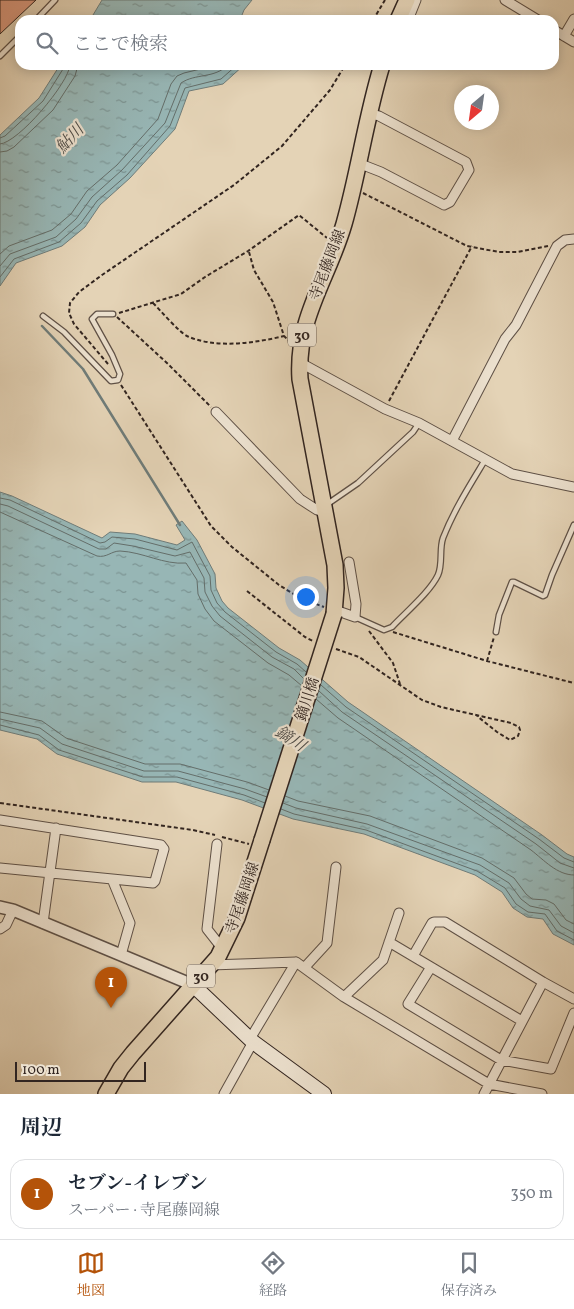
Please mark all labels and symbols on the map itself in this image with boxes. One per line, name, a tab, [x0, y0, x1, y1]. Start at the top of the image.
north arrow	[454, 85, 499, 130]
water label: 鮎川	[52, 119, 91, 159]
street label: 寺尾藤岡線	[305, 227, 352, 304]
road number: 30	[288, 324, 316, 346]
your location	[293, 584, 319, 610]
street label: 鏑川橋	[291, 675, 325, 724]
water label: 鏑川	[270, 722, 311, 759]
street label: 寺尾藤岡線	[221, 860, 266, 937]
road number: 30	[187, 964, 215, 988]
pin: 1	[95, 967, 127, 1008]
scale bar	[15, 1059, 146, 1082]

